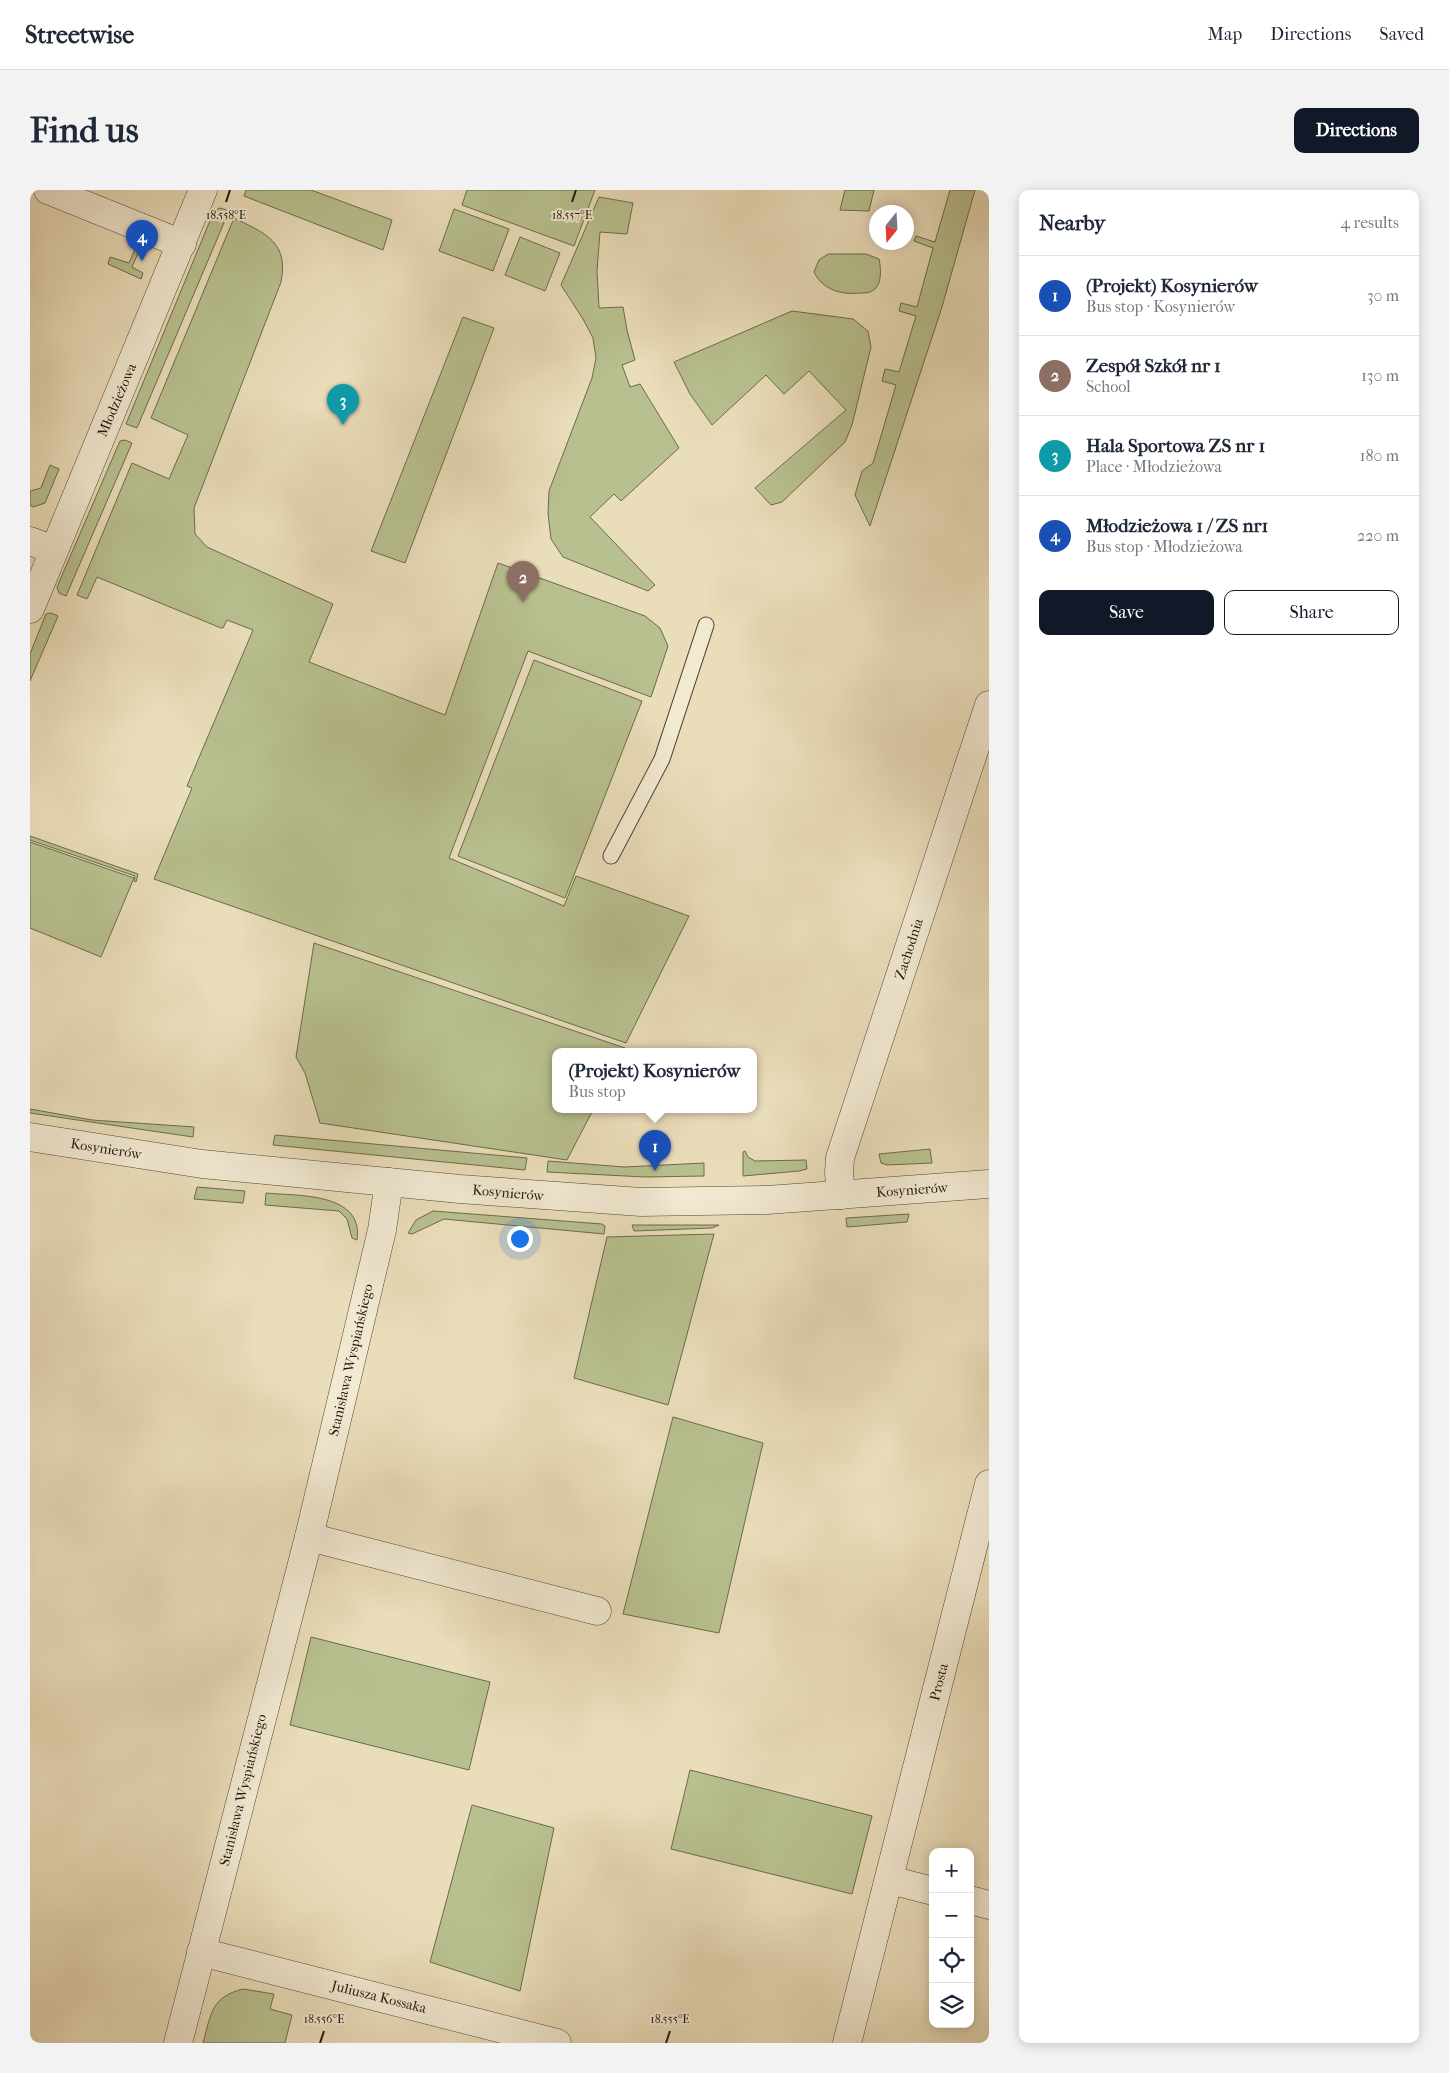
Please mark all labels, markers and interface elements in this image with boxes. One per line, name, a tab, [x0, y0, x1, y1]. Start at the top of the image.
text: Streetwise	[25, 21, 134, 49]
text: Map	[1208, 24, 1242, 45]
text: Directions	[1270, 24, 1351, 45]
text: Saved	[1379, 24, 1424, 45]
button: Directions	[1294, 108, 1419, 153]
text: Find us	[30, 110, 139, 151]
north arrow	[869, 205, 914, 250]
text: 18.558°E	[206, 208, 246, 222]
text: 18.557°E	[552, 208, 592, 222]
text: Nearby	[1039, 211, 1105, 235]
text: 4 results	[1341, 213, 1399, 232]
pin: 4	[126, 220, 158, 261]
text: (Projekt) Kosynierów	[1086, 275, 1258, 297]
text: 1	[1052, 286, 1058, 305]
text: 30 m	[1367, 286, 1399, 305]
text: Bus stop · Kosynierów	[1086, 297, 1235, 316]
text: Zespół Szkół nr 1	[1086, 355, 1221, 377]
street label: Młodzieżowa	[94, 360, 140, 439]
text: 2	[1051, 366, 1059, 385]
text: 130 m	[1361, 366, 1399, 385]
text: School	[1086, 377, 1131, 396]
pin: 3	[327, 384, 359, 425]
text: Hala Sportowa ZS nr 1	[1086, 435, 1265, 457]
text: 3	[1052, 446, 1058, 465]
text: 180 m	[1360, 446, 1399, 465]
text: Place · Młodzieżowa	[1086, 457, 1222, 476]
text: Młodzieżowa 1 / ZS nr1	[1086, 515, 1268, 537]
text: 4	[1050, 526, 1060, 545]
text: 220 m	[1357, 526, 1399, 545]
text: Bus stop · Młodzieżowa	[1086, 537, 1243, 556]
pin: 2	[507, 561, 539, 602]
button: Save	[1039, 590, 1214, 635]
button: Share	[1224, 590, 1399, 635]
street label: Zachodnia	[891, 916, 927, 982]
popup	[552, 1048, 757, 1113]
text: (Projekt) Kosynierów	[569, 1060, 740, 1082]
text: Bus stop	[569, 1082, 626, 1101]
pin: 1	[639, 1130, 671, 1171]
street label: Kosynierów	[69, 1135, 143, 1163]
street label: Kosynierów	[876, 1179, 949, 1201]
street label: Kosynierów	[472, 1181, 545, 1205]
your location	[507, 1226, 533, 1252]
street label: Stanisława Wyspiańskiego	[325, 1282, 377, 1438]
street label: Prosta	[926, 1661, 952, 1703]
street label: Stanisława Wyspiańskiego	[216, 1712, 270, 1868]
map controls	[929, 1848, 974, 2028]
button: +	[929, 1848, 974, 1893]
button: −	[929, 1893, 974, 1938]
button: locate	[929, 1938, 974, 1983]
street label: Juliusza Kossaka	[329, 1977, 429, 2017]
button: layers	[929, 1983, 974, 2028]
text: 18.556°E	[304, 2012, 344, 2026]
text: 18.555°E	[650, 2012, 690, 2026]

